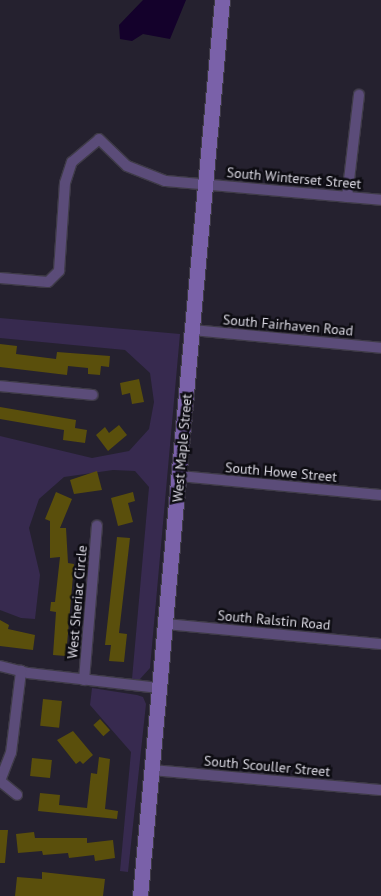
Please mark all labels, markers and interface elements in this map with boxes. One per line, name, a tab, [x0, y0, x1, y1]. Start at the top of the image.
street label: South Winterset Street	[226, 164, 362, 192]
street label: South Fairhaven Road	[222, 311, 354, 339]
street label: West Maple Street	[169, 393, 195, 503]
street label: South Howe Street	[224, 459, 338, 485]
street label: West Sheriac Circle	[64, 544, 90, 660]
street label: South Ralstin Road	[217, 607, 331, 633]
street label: South Scouller Street	[203, 752, 331, 780]

